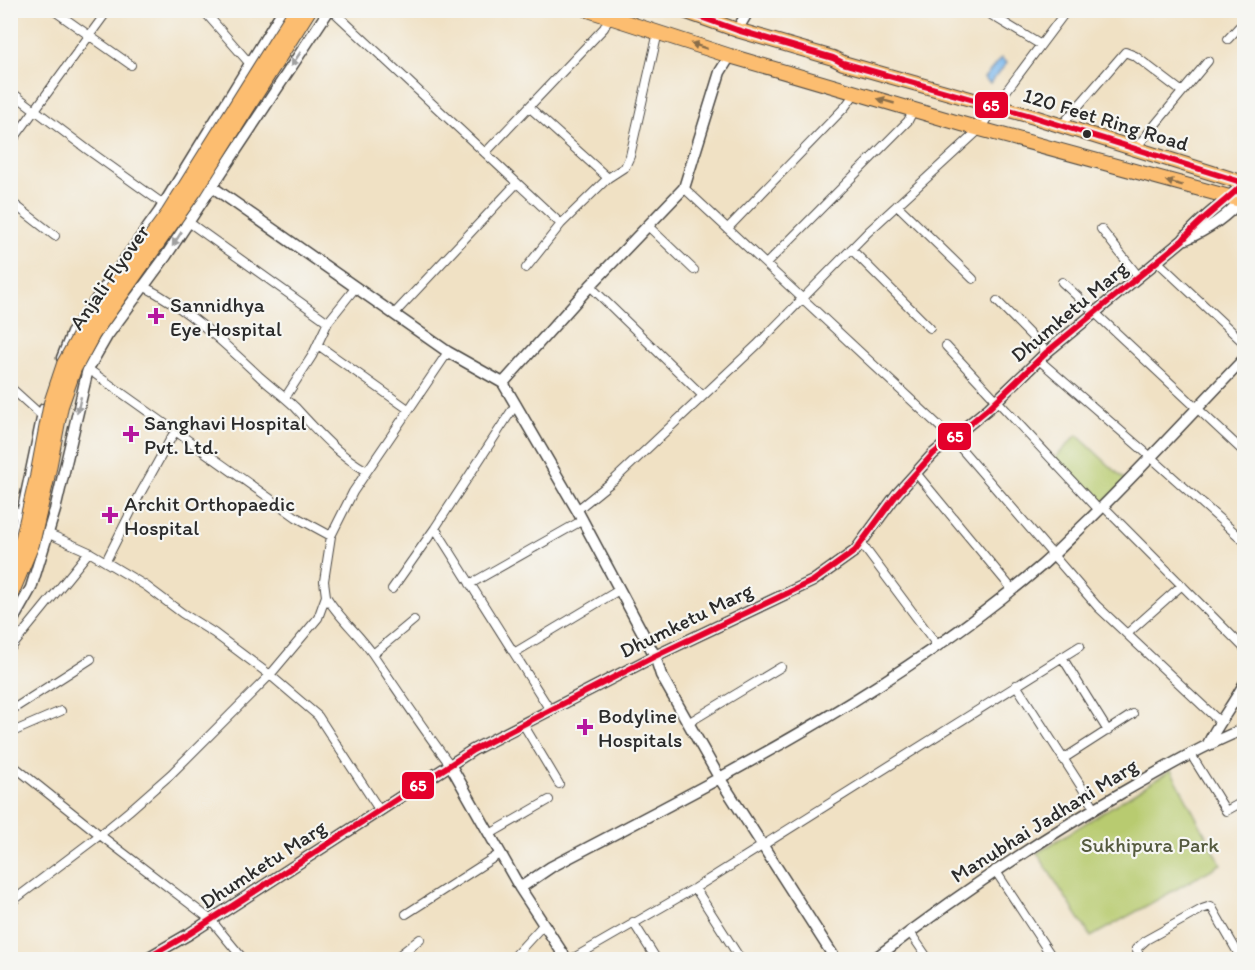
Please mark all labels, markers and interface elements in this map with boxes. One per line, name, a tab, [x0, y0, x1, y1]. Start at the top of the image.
one-way arrow	[690, 40, 708, 50]
one-way arrow	[291, 51, 302, 67]
street label: 120 Feet Ring Road	[1020, 82, 1192, 156]
line badge: 65	[974, 91, 1009, 119]
one-way arrow	[877, 96, 895, 105]
text: 65	[983, 96, 1000, 115]
unlabelled marker	[1081, 128, 1093, 140]
one-way arrow	[1164, 177, 1183, 187]
street label: Anjali Flyover	[64, 219, 155, 334]
one-way arrow	[172, 231, 183, 247]
street label: Dhumketu Marg	[1005, 255, 1133, 367]
place label: Sannidhya Eye Hospital	[170, 292, 282, 341]
marker: Sannidhya Eye Hospital	[147, 307, 165, 325]
one-way arrow	[73, 396, 83, 415]
place label: Sanghavi Hospital Pvt. Ltd.	[144, 410, 306, 459]
line badge: 65	[937, 422, 972, 451]
marker: Sanghavi Hospital Pvt. Ltd.	[122, 425, 140, 443]
text: 65	[947, 427, 964, 446]
place label: Archit Orthopaedic Hospital	[124, 491, 295, 540]
marker: Archit Orthopaedic Hospital	[101, 506, 119, 524]
street label: Dhumketu Marg	[615, 577, 757, 663]
place label: Bodyline Hospitals	[598, 703, 682, 752]
marker: Bodyline Hospitals	[576, 718, 594, 736]
street label: Manubhai Jadhani Marg	[946, 752, 1142, 888]
line badge: 65	[401, 771, 435, 800]
text: 65	[410, 776, 427, 795]
street label: Dhumketu Marg	[195, 814, 331, 914]
park label: Sukhipura Park	[1081, 832, 1219, 857]

